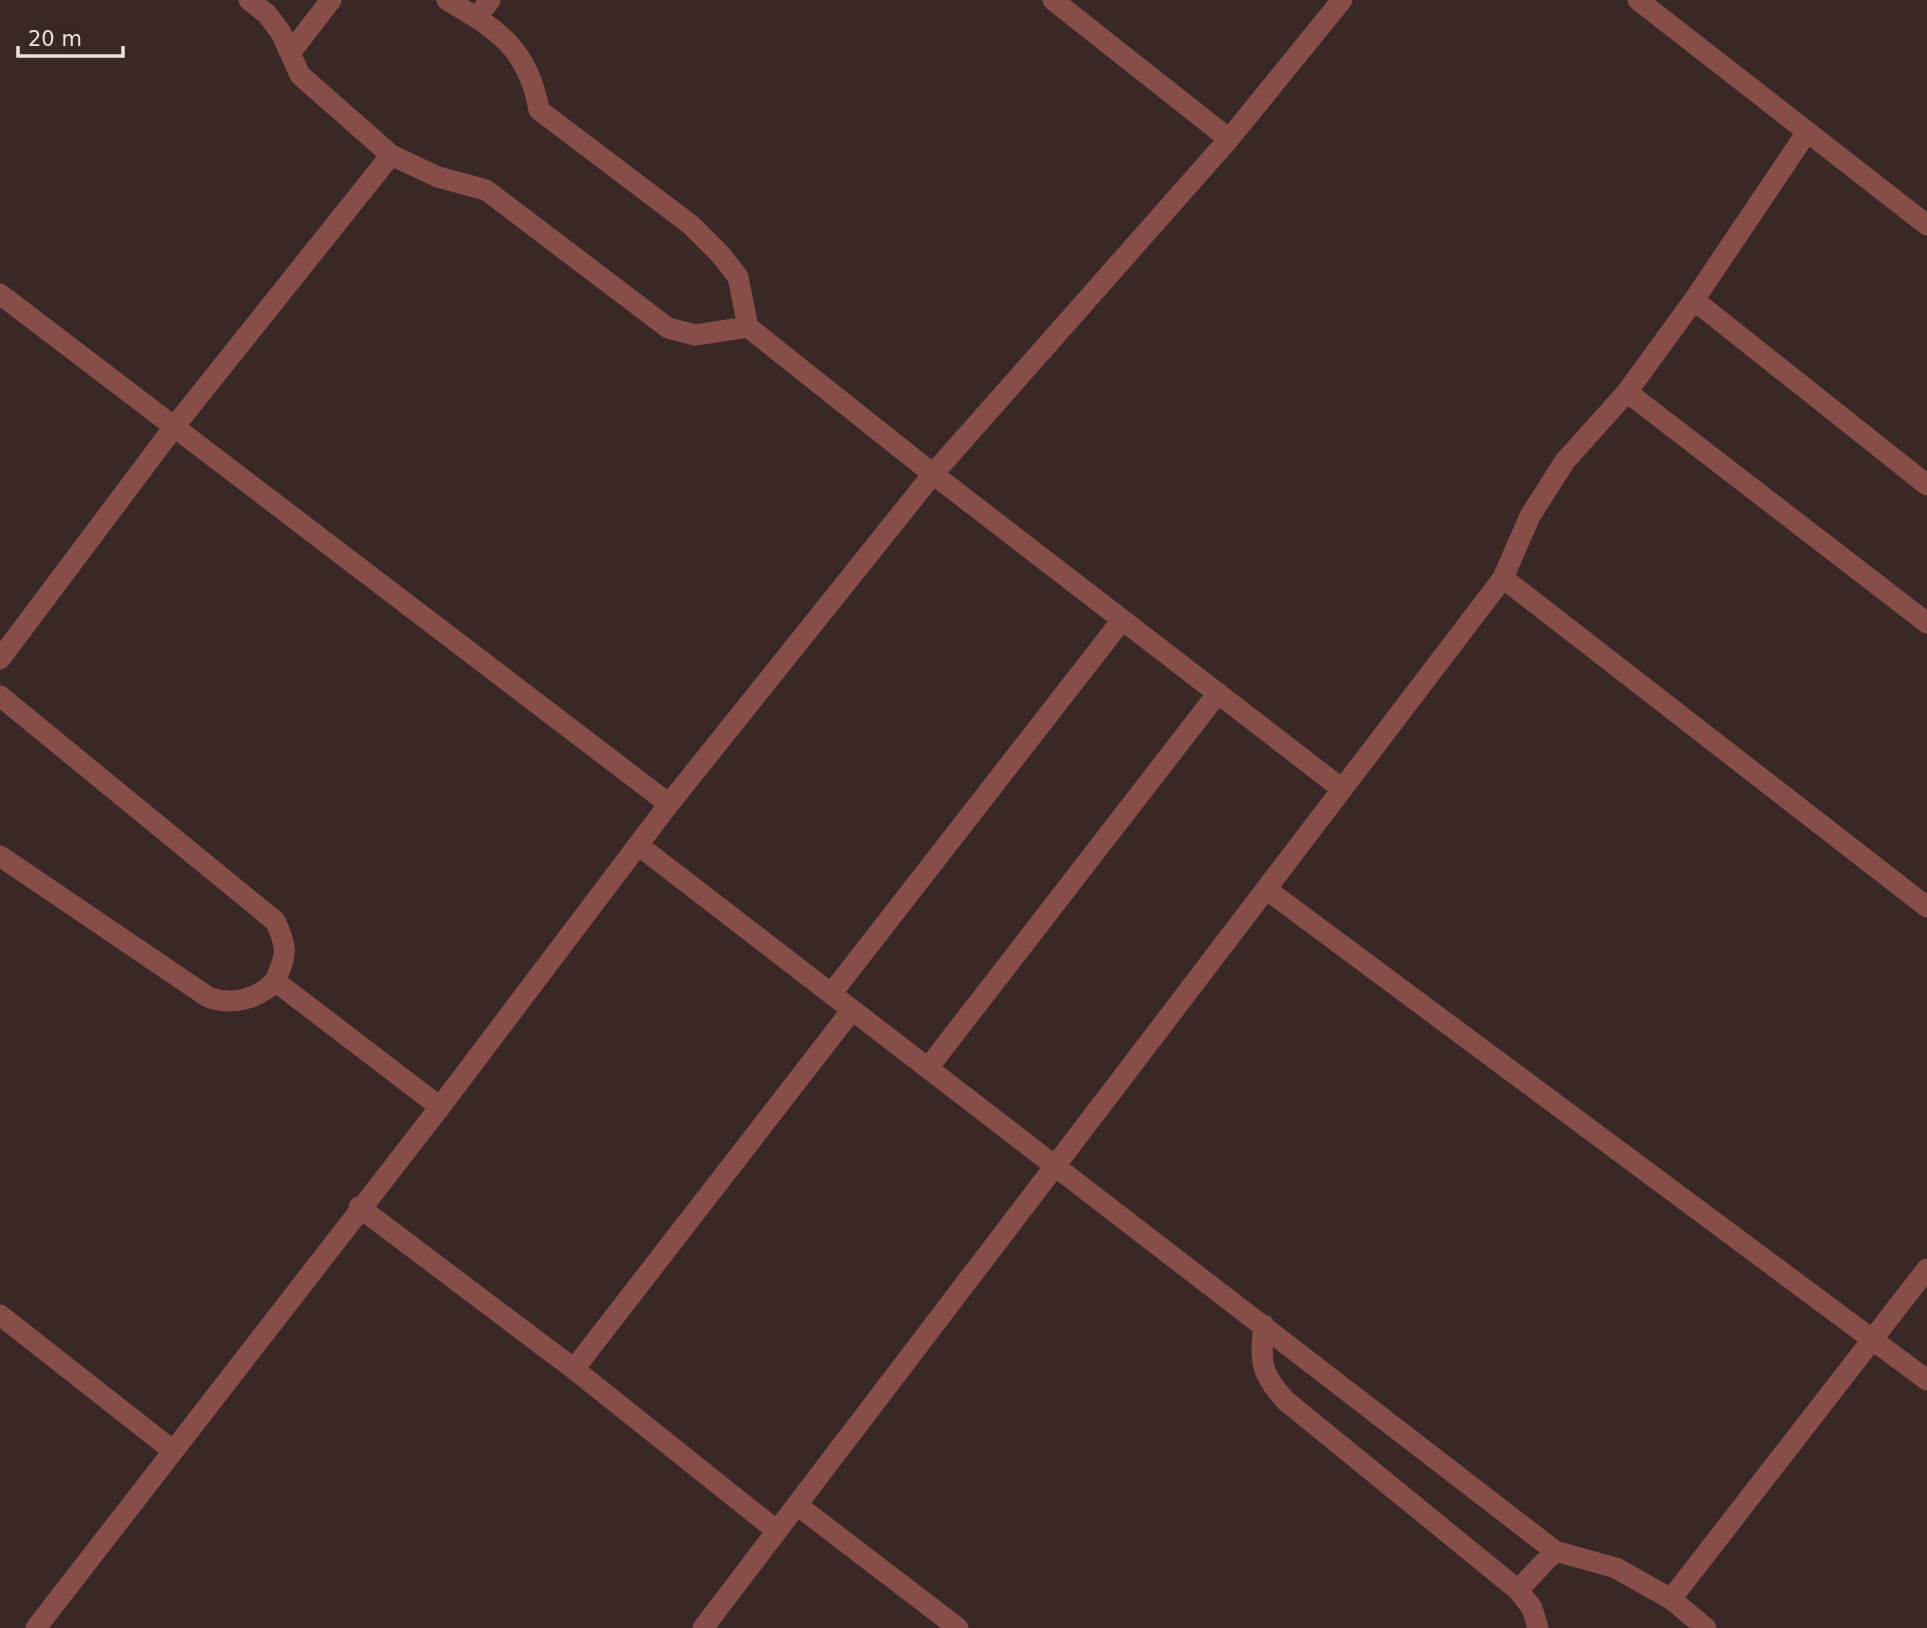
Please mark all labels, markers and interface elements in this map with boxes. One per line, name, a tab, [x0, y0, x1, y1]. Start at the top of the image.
scale bar	[18, 14, 122, 58]
text: 20 m	[28, 27, 82, 51]

